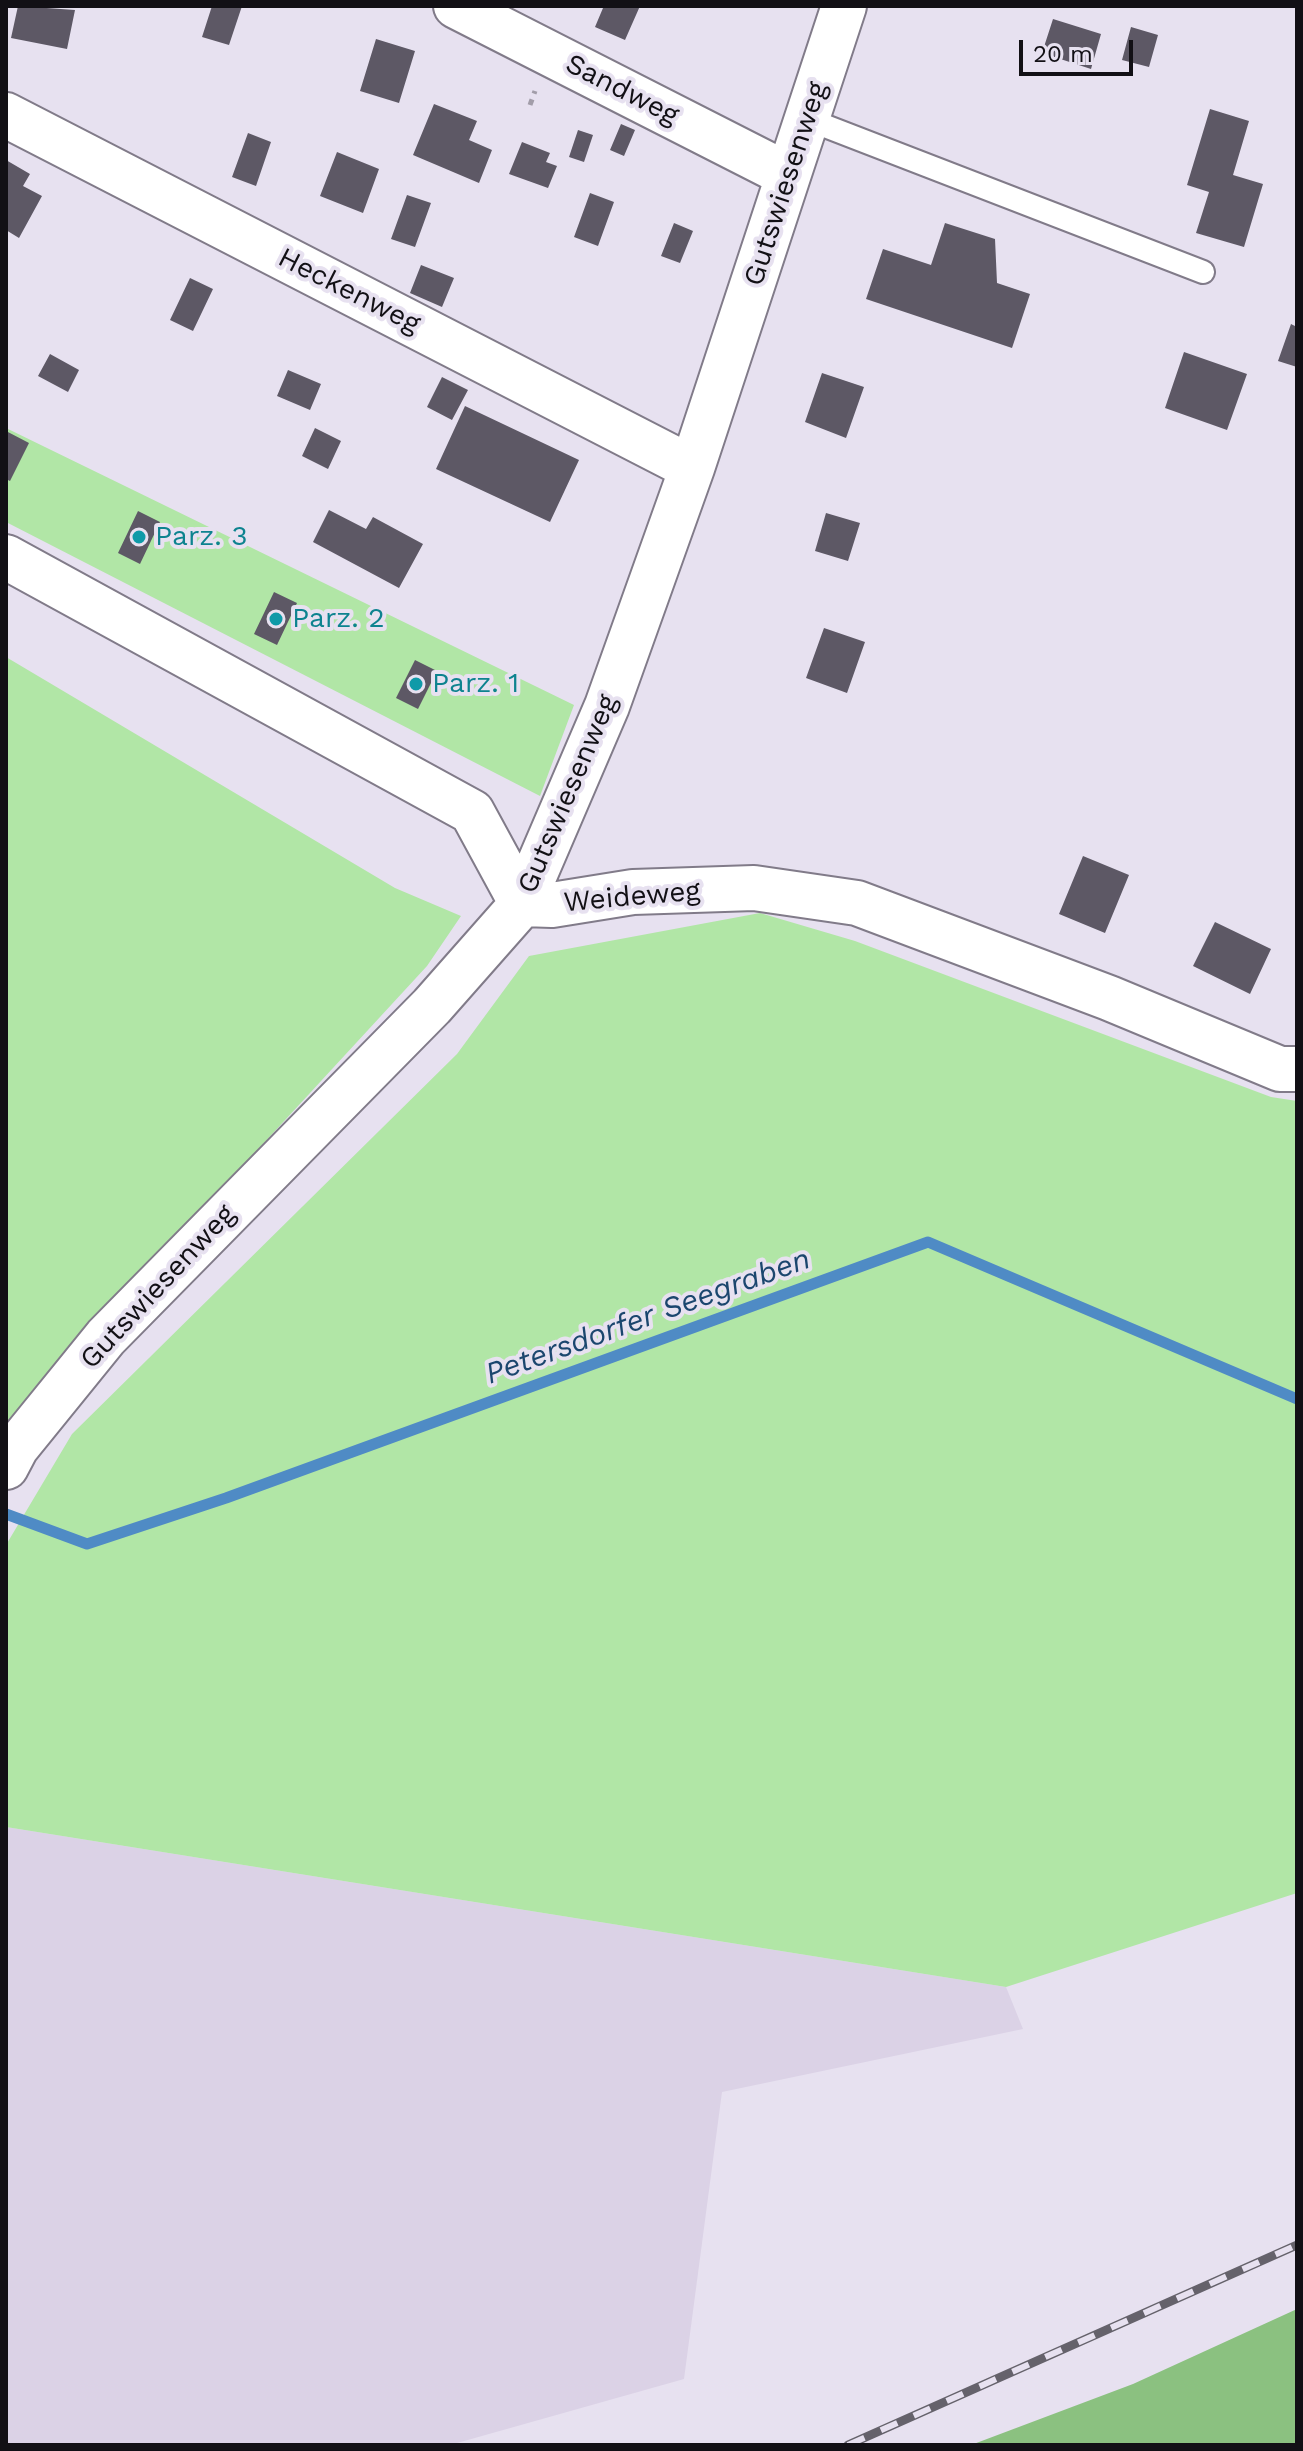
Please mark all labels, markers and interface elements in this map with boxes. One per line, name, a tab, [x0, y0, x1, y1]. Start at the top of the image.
scale bar	[1023, 24, 1137, 74]
text: 20 m	[1033, 40, 1093, 68]
street label: Sandweg	[560, 47, 684, 133]
street label: Gutswiesenweg	[737, 78, 835, 290]
street label: Heckenweg	[272, 241, 426, 341]
place label: Parz. 3	[155, 520, 248, 554]
marker: Parz. 3	[130, 528, 148, 546]
place label: Parz. 2	[292, 602, 385, 636]
marker: Parz. 2	[267, 610, 285, 628]
place label: Parz. 1	[432, 667, 519, 701]
marker: Parz. 1	[407, 675, 425, 693]
street label: Gutswiesenweg	[511, 690, 625, 898]
street label: Weideweg	[562, 874, 702, 920]
street label: Gutswiesenweg	[73, 1198, 243, 1376]
water label: Petersdorfer Seegraben	[481, 1241, 815, 1393]

